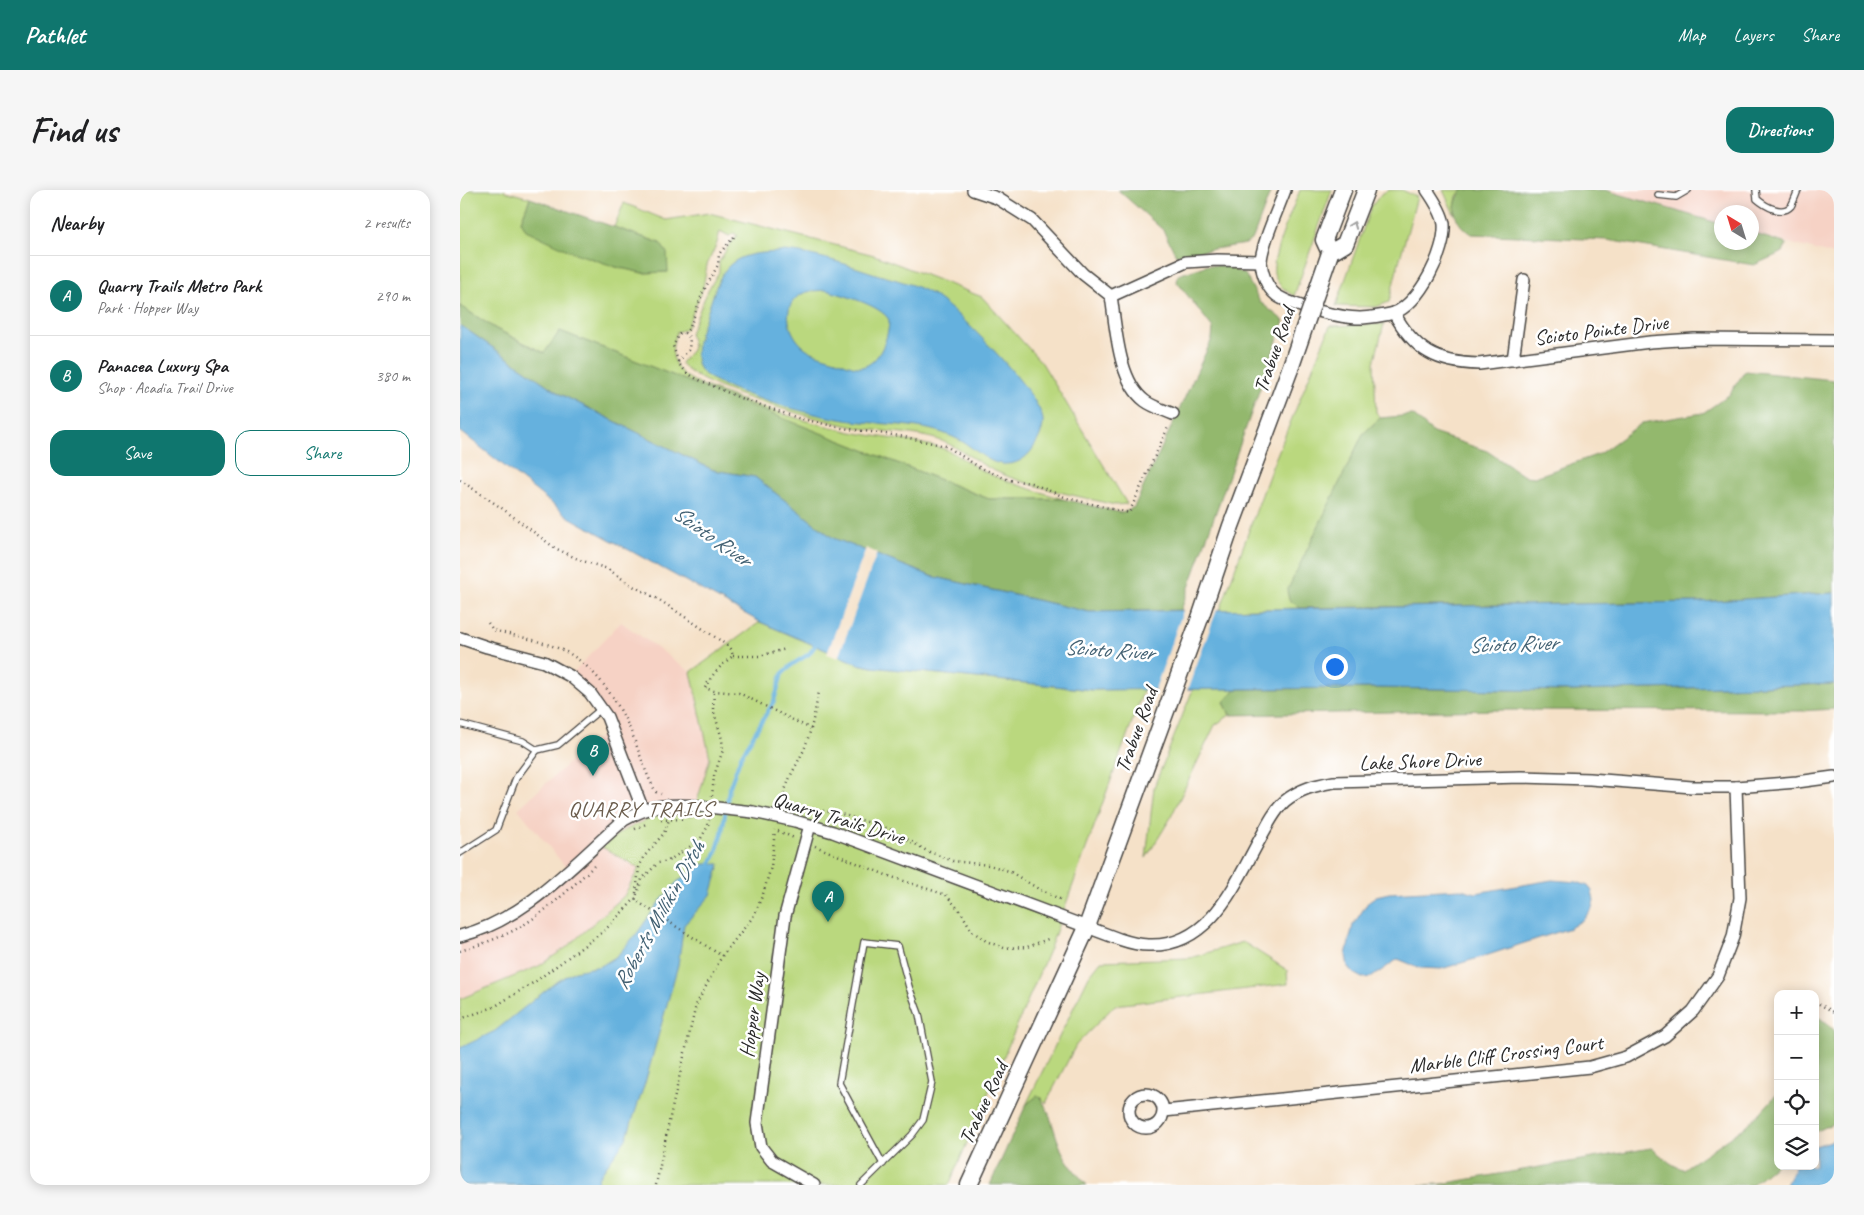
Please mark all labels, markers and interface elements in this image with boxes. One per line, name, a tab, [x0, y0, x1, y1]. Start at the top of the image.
text: Pathlet	[25, 20, 85, 50]
text: Map	[1678, 24, 1706, 46]
text: Layers	[1734, 24, 1773, 46]
text: Share	[1801, 24, 1839, 46]
button: Directions	[1726, 107, 1834, 153]
text: Find us	[30, 108, 117, 153]
north arrow	[1714, 205, 1759, 250]
text: Nearby	[50, 210, 103, 236]
text: 2 results	[363, 213, 410, 233]
one-way arrow	[1346, 221, 1357, 230]
text: Quarry Trails Metro Park	[97, 274, 261, 298]
text: A	[62, 286, 70, 306]
text: 290 m	[376, 286, 410, 306]
text: Park · Hopper Way	[97, 298, 198, 318]
street label: Trabue Road	[1247, 300, 1302, 396]
street label: Scioto Pointe Drive	[1533, 309, 1670, 351]
text: Panacea Luxury Spa	[97, 354, 228, 378]
text: B	[62, 366, 70, 386]
text: 380 m	[376, 366, 410, 386]
text: Shop · Acadia Trail Drive	[97, 378, 233, 398]
button: Save	[50, 430, 225, 476]
button: Share	[235, 430, 410, 476]
water label: Scioto River	[668, 499, 760, 575]
water label: Scioto River	[1468, 628, 1562, 660]
water label: Scioto River	[1064, 633, 1158, 667]
your location	[1322, 654, 1348, 680]
street label: Trabue Road	[1109, 680, 1165, 776]
pin: B	[577, 735, 609, 776]
street label: Lake Shore Drive	[1359, 746, 1482, 776]
street label: Quarry Trails Drive	[770, 786, 910, 851]
district label: QUARRY TRAILS	[568, 795, 717, 823]
water label: Roberts Millikin Ditch	[607, 834, 712, 994]
pin: A	[812, 881, 844, 922]
street label: Hopper Way	[733, 969, 771, 1059]
map controls	[1774, 990, 1819, 1170]
button: +	[1774, 990, 1819, 1035]
street label: Marble Cliff Crossing Court	[1408, 1029, 1606, 1079]
button: −	[1774, 1035, 1819, 1080]
street label: Trabue Road	[953, 1054, 1015, 1149]
button: locate	[1774, 1080, 1819, 1125]
button: layers	[1774, 1125, 1819, 1170]

